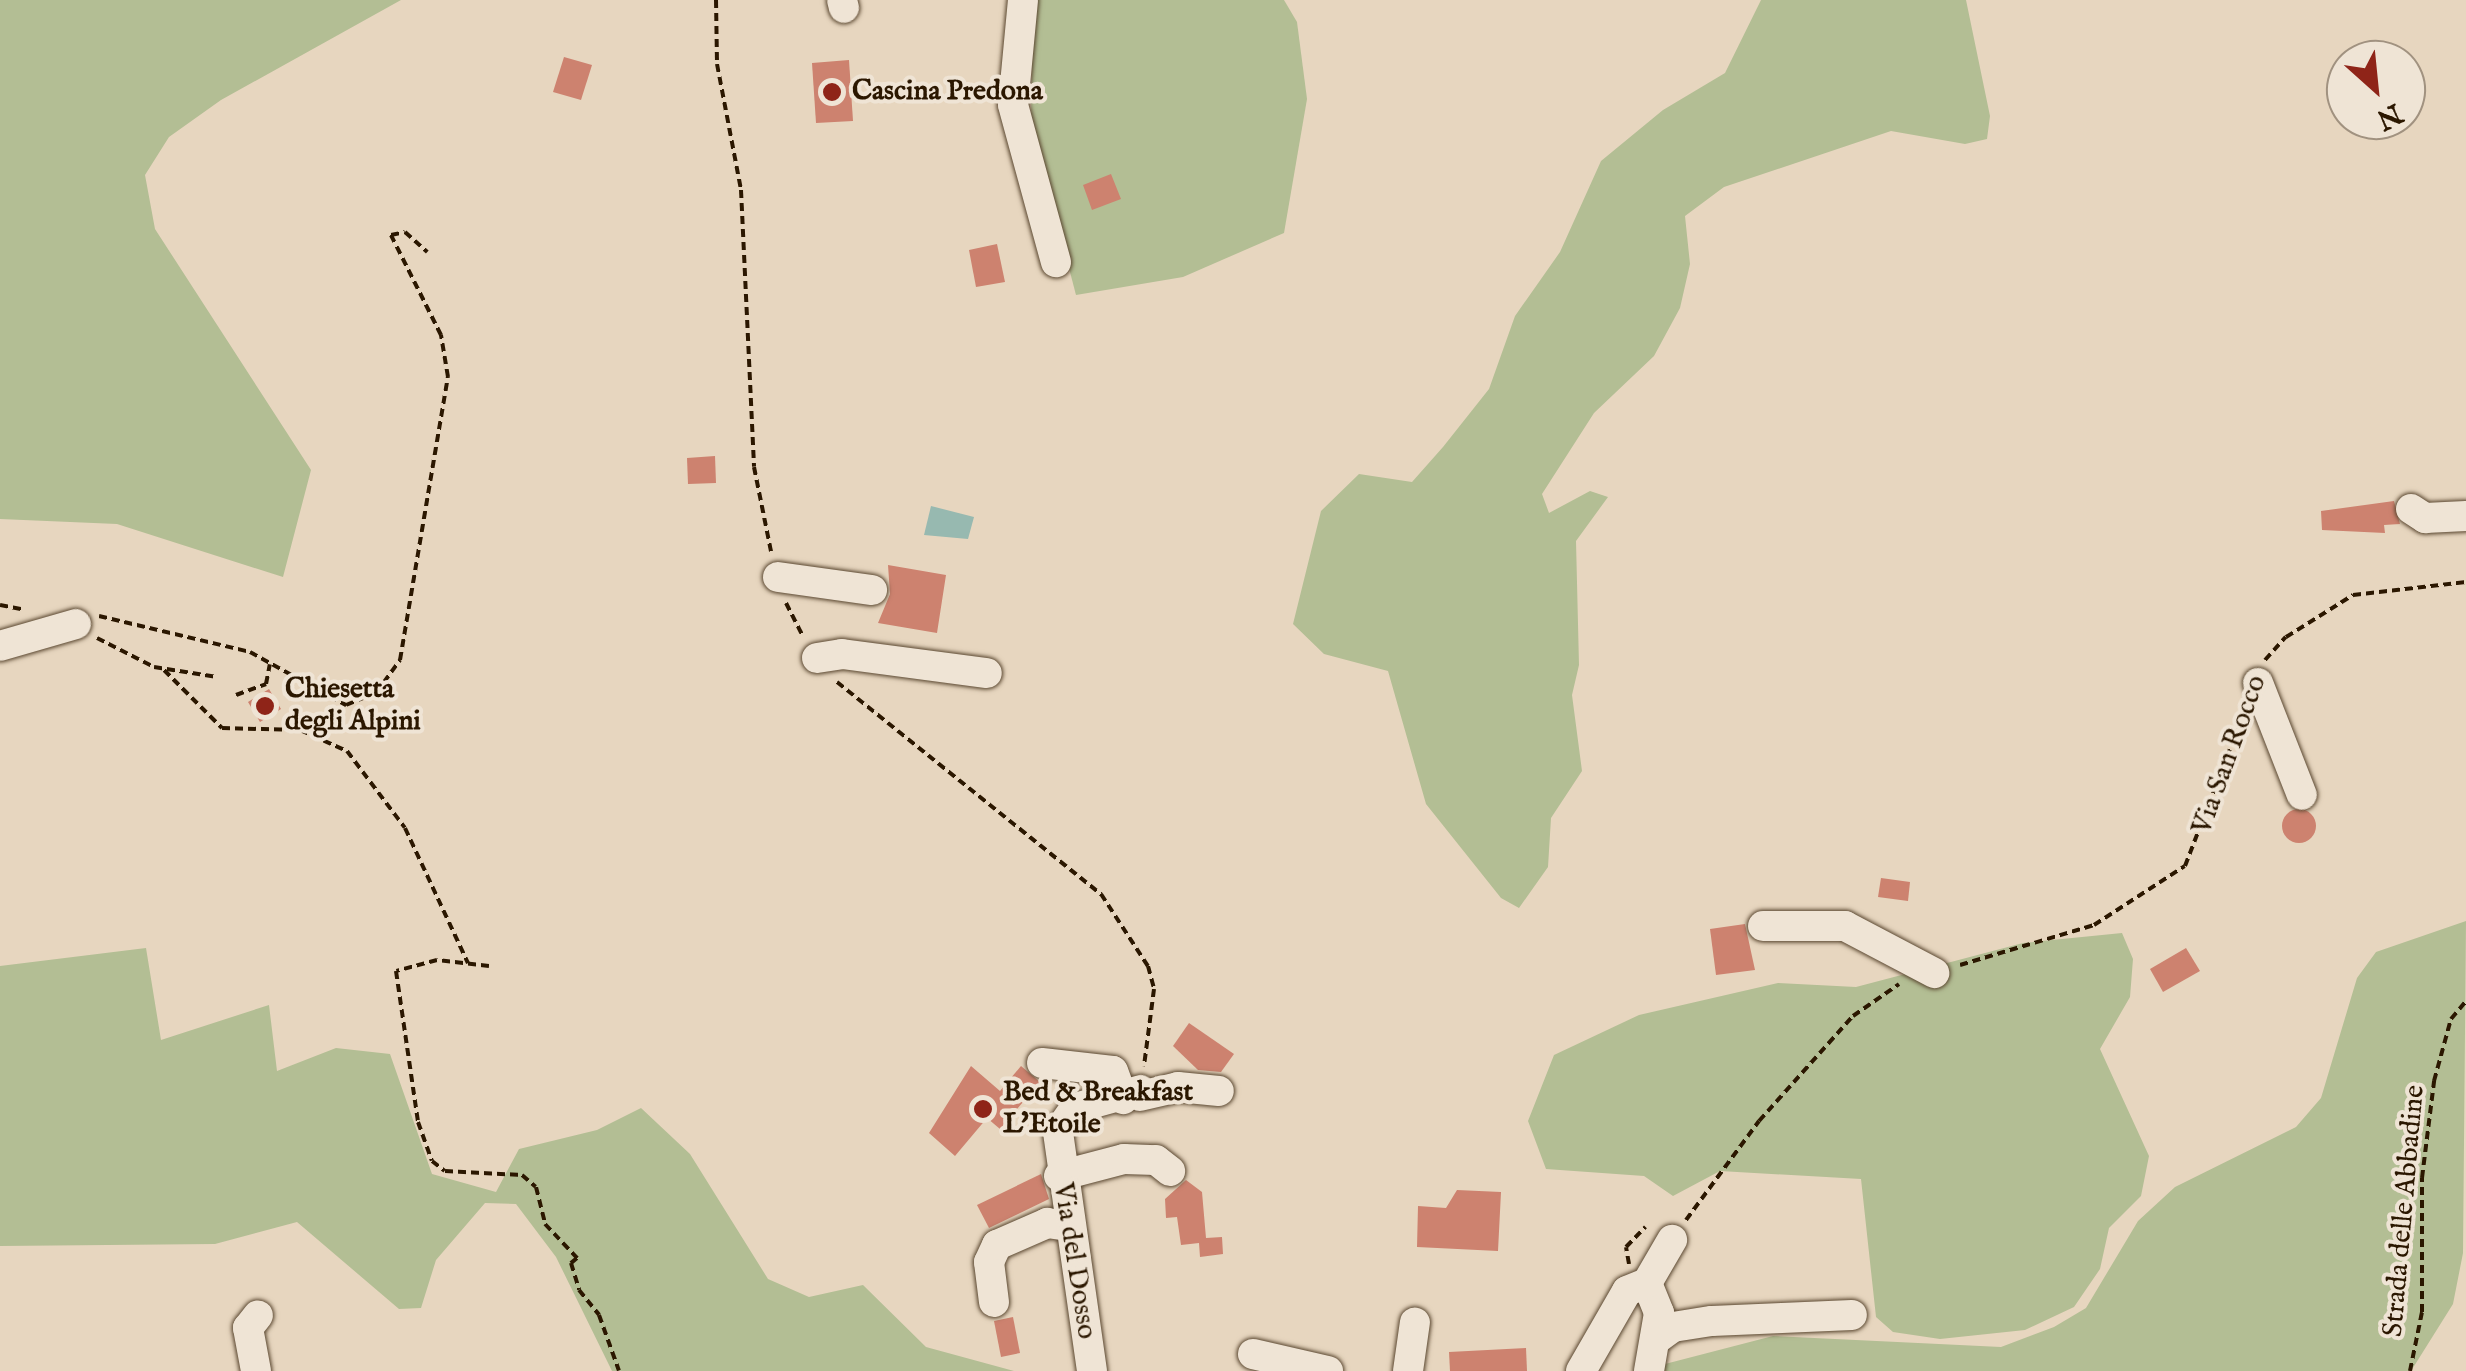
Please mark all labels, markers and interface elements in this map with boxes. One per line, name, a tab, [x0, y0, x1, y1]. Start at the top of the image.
north arrow	[2326, 40, 2426, 140]
place label: Cascina Predona	[852, 75, 1043, 109]
marker: Cascina Predona	[821, 81, 843, 103]
text: N	[2370, 94, 2408, 136]
street label: Via San Rocco	[2186, 671, 2274, 839]
place label: Chiesetta degli Alpini	[285, 673, 421, 739]
marker: Chiesetta degli Alpini	[254, 695, 276, 717]
place label: Bed & Breakfast L'Etoile	[1003, 1076, 1193, 1142]
street label: Strada delle Abbadine	[2377, 1084, 2433, 1338]
marker: Bed & Breakfast L'Etoile	[972, 1098, 994, 1120]
street label: Via del Dosso	[1045, 1180, 1103, 1342]

